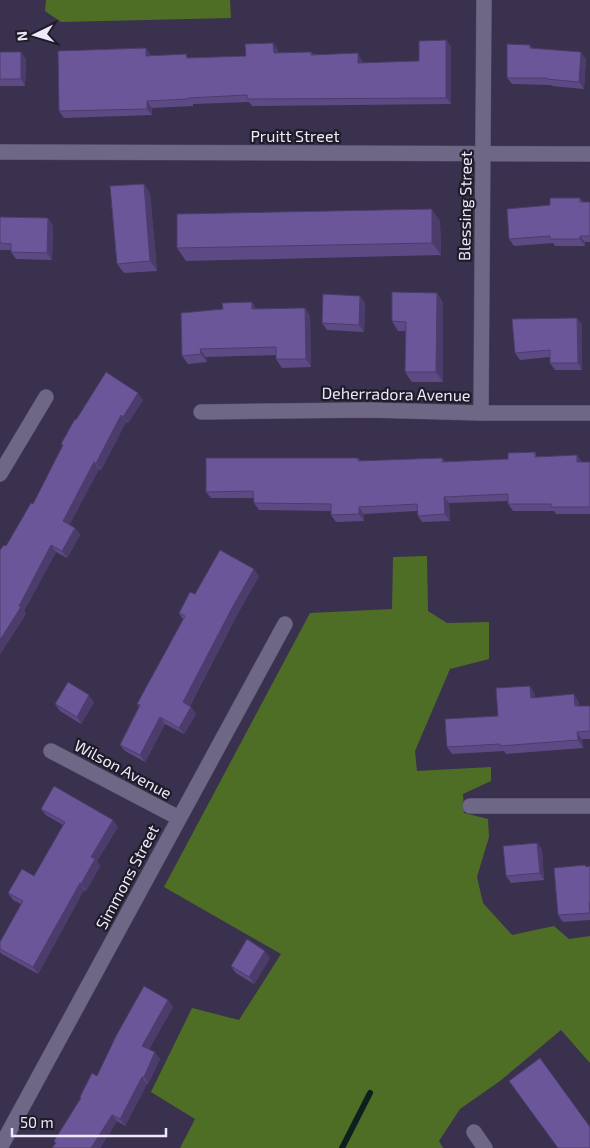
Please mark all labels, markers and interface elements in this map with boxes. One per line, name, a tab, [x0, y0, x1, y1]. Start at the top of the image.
north arrow	[10, 10, 60, 60]
text: N	[13, 30, 30, 42]
street label: Pruitt Street	[250, 126, 340, 145]
street label: Blessing Street	[454, 151, 475, 261]
street label: Deherradora Avenue	[321, 383, 471, 404]
street label: Wilson Avenue	[71, 735, 175, 802]
street label: Simmons Street	[91, 821, 162, 932]
scale bar	[12, 1106, 166, 1138]
text: 50 m	[20, 1113, 54, 1131]

